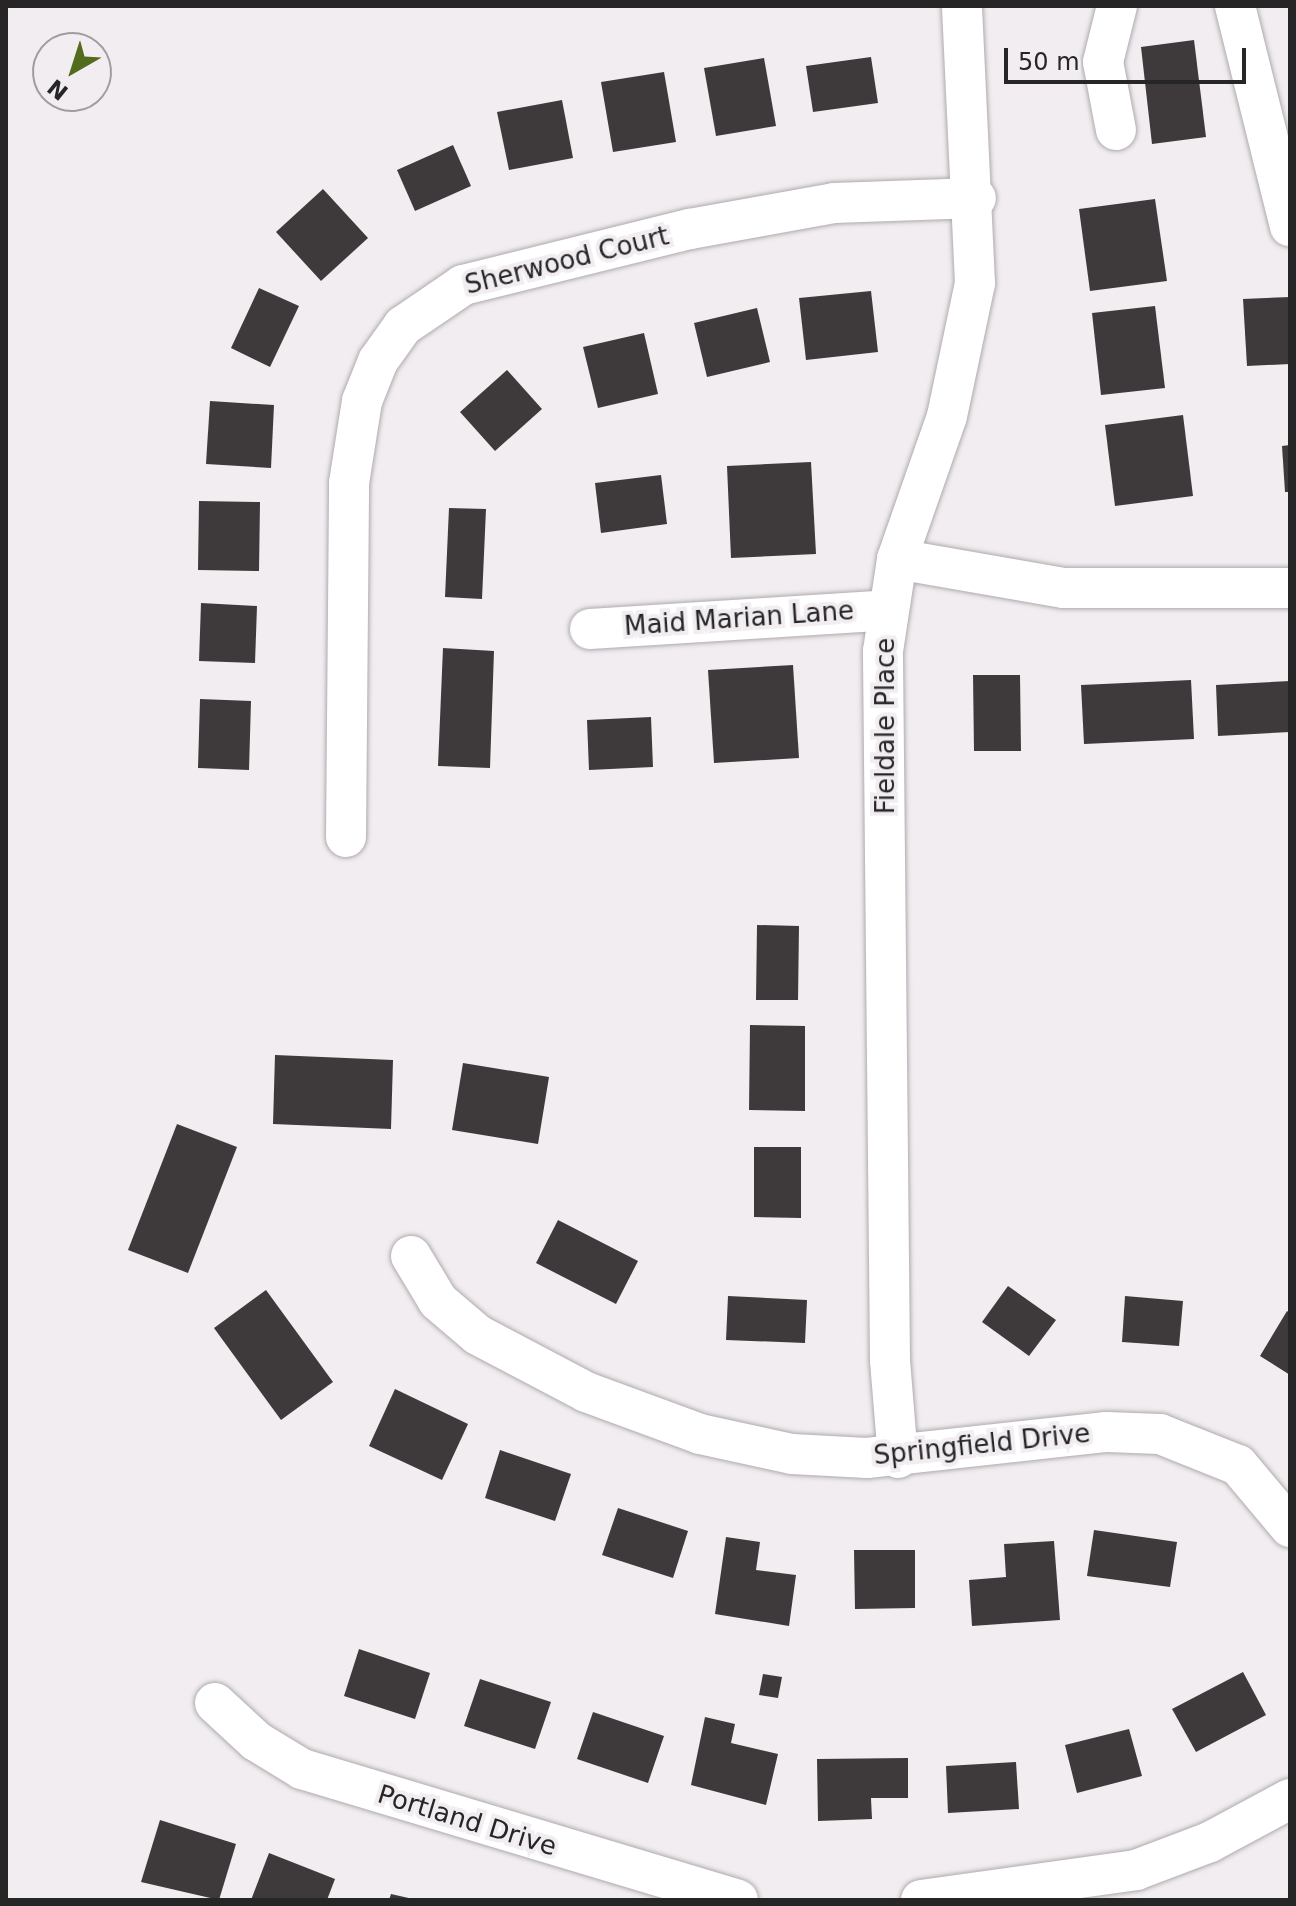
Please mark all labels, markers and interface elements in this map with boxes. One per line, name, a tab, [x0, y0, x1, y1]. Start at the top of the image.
north arrow	[32, 32, 112, 112]
scale bar	[1008, 32, 1250, 82]
text: 50 m	[1018, 48, 1080, 76]
text: N	[43, 74, 73, 105]
street label: Sherwood Court	[462, 221, 672, 301]
street label: Maid Marian Lane	[623, 595, 855, 643]
street label: Fieldale Place	[870, 638, 902, 814]
street label: Springfield Drive	[872, 1418, 1092, 1472]
street label: Portland Drive	[374, 1779, 560, 1863]

